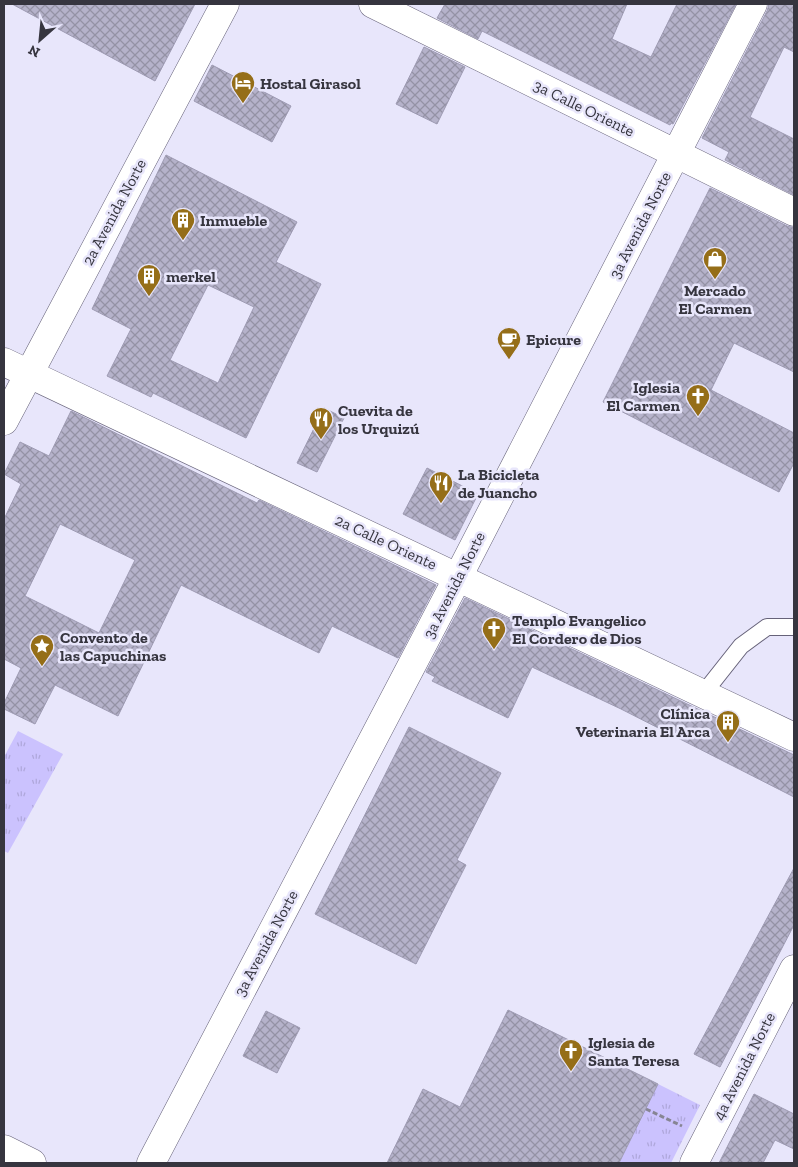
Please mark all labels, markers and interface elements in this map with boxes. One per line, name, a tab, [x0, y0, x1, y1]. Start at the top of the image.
north arrow	[15, 15, 65, 65]
text: N	[25, 41, 43, 61]
hotel icon: Hostal Girasol	[230, 70, 256, 104]
place label: Hostal Girasol	[260, 74, 361, 93]
street label: 3a Calle Oriente	[530, 75, 638, 141]
street label: 2a Avenida Norte	[78, 156, 150, 268]
street label: 3a Avenida Norte	[605, 168, 675, 282]
building icon: Inmueble	[170, 207, 196, 241]
place label: Inmueble	[200, 211, 268, 230]
shop icon: Mercado El Carmen	[702, 246, 728, 280]
building icon: merkel	[136, 263, 162, 297]
place label: merkel	[166, 267, 216, 286]
place label: Mercado El Carmen	[678, 281, 752, 318]
cafe icon: Epicure	[496, 326, 522, 360]
place label: Epicure	[526, 330, 581, 349]
place label: Iglesia El Carmen	[606, 378, 681, 415]
church icon: Iglesia El Carmen	[685, 383, 711, 417]
place label: Cuevita de los Urquizú	[338, 401, 420, 438]
restaurant icon: Cuevita de los Urquizú	[308, 406, 334, 440]
place label: La Bicicleta de Juancho	[458, 465, 539, 502]
restaurant icon: La Bicicleta de Juancho	[428, 470, 454, 504]
street label: 2a Calle Oriente	[332, 510, 440, 574]
street label: 3a Avenida Norte	[419, 528, 489, 642]
place label: Templo Evangelico El Cordero de Dios	[512, 611, 647, 648]
church icon: Templo Evangelico El Cordero de Dios	[481, 616, 507, 650]
place label: Convento de las Capuchinas	[60, 628, 166, 665]
place icon: Convento de las Capuchinas	[29, 633, 55, 667]
place label: Clínica Veterinaria El Arca	[576, 704, 710, 741]
building icon: Clínica Veterinaria El Arca	[715, 709, 741, 743]
street label: 3a Avenida Norte	[230, 887, 302, 999]
street label: 4a Avenida Norte	[709, 1009, 779, 1123]
place label: Iglesia de Santa Teresa	[588, 1033, 680, 1070]
church icon: Iglesia de Santa Teresa	[558, 1038, 584, 1072]

